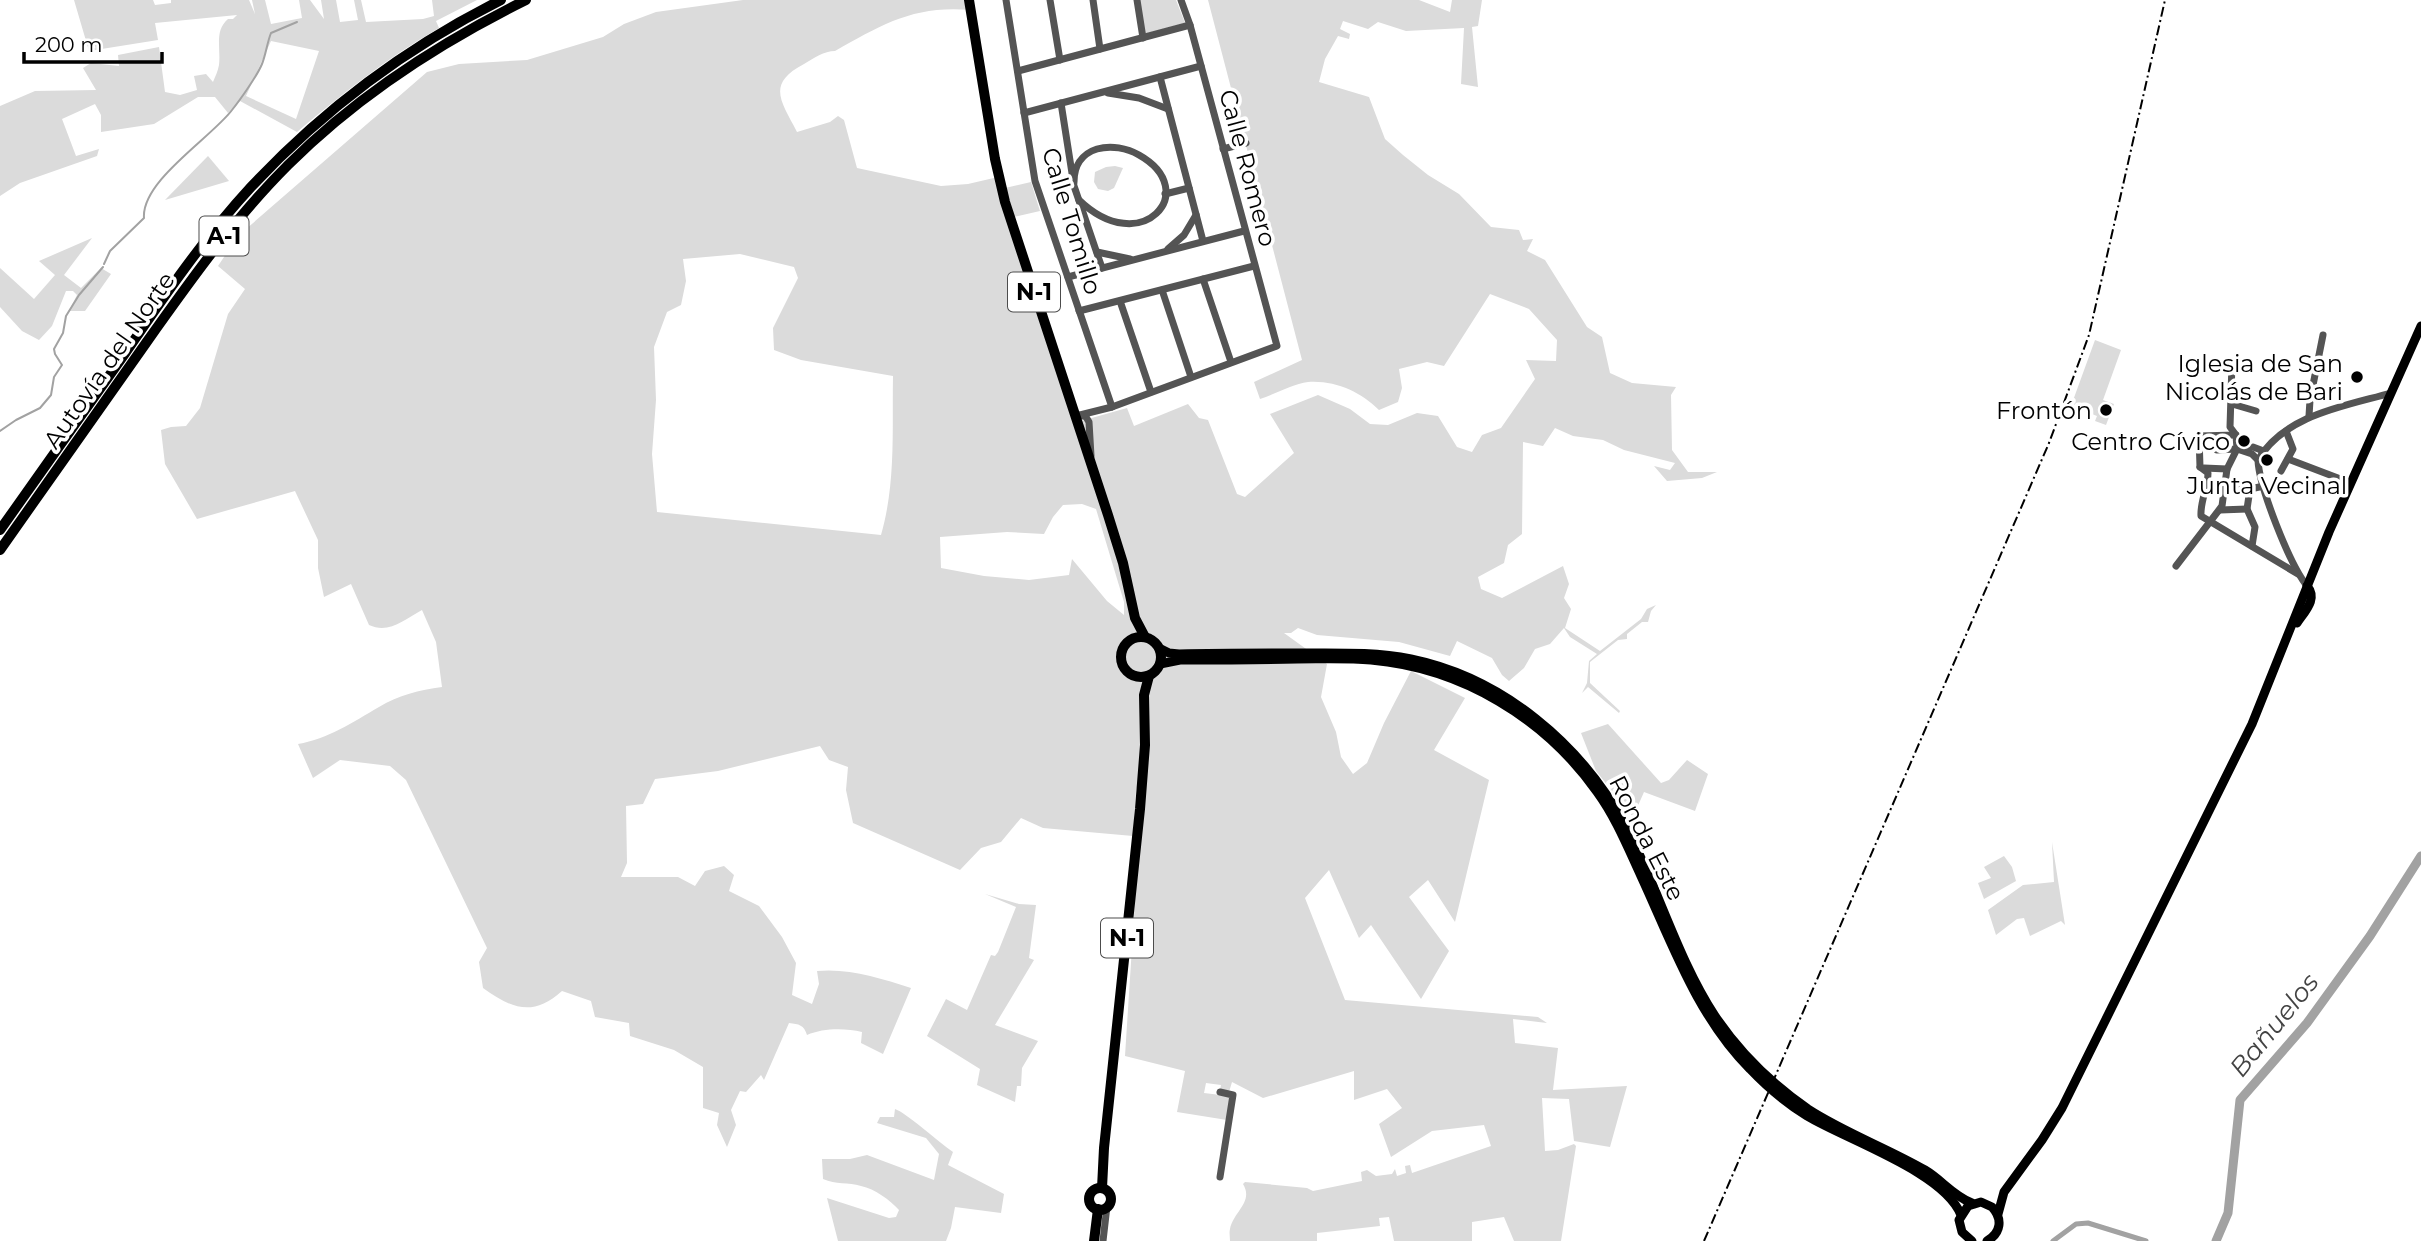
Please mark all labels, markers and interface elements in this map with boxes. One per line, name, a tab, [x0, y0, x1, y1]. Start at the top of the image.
scale bar	[24, 21, 163, 65]
text: 200 m	[35, 32, 102, 57]
street label: Calle Romero	[1213, 86, 1283, 250]
street label: Calle Tomillo	[1036, 144, 1108, 298]
road number: A-1	[200, 216, 248, 256]
street label: Autovía del Norte	[37, 266, 181, 454]
road number: N-1	[1008, 272, 1060, 312]
place label: Iglesia de San Nicolás de Bari	[2165, 349, 2343, 406]
marker: Iglesia de San Nicolás de Bari	[2349, 369, 2365, 385]
place label: Frontón	[1996, 396, 2092, 425]
marker: Frontón	[2098, 402, 2114, 418]
place label: Centro Cívico	[2071, 427, 2230, 456]
marker: Centro Cívico	[2236, 433, 2252, 449]
marker: Junta Vecinal	[2259, 452, 2275, 468]
place label: Junta Vecinal	[2186, 471, 2347, 500]
street label: Ronda Este	[1603, 771, 1691, 905]
road number: N-1	[1101, 918, 1153, 958]
water label: Bañuelos	[2223, 967, 2326, 1083]

